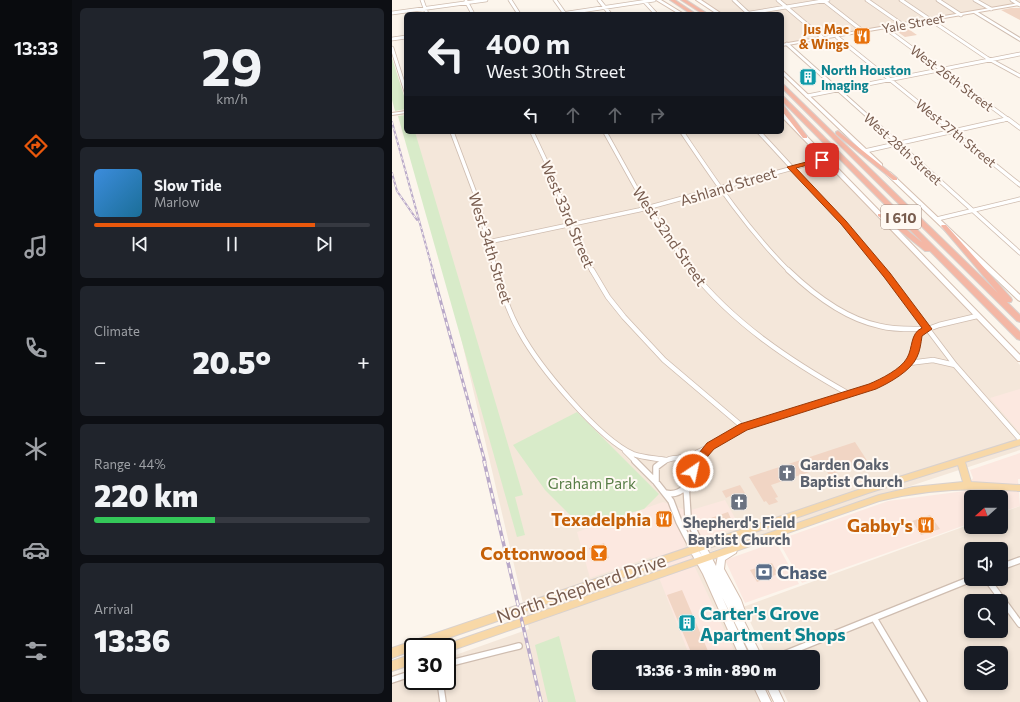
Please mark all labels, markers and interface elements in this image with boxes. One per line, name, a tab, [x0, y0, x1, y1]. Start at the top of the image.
street label: Yale Street	[880, 10, 946, 36]
place label: Jus Mac & Wings	[799, 21, 849, 52]
text: 400 m	[486, 26, 570, 60]
restaurant icon: Jus Mac & Wings	[852, 26, 872, 46]
icon: left	[420, 28, 472, 80]
text: 29	[201, 33, 263, 97]
text: 13:33	[14, 37, 58, 59]
street label: West 26th Street	[907, 42, 997, 114]
text: West 30th Street	[486, 60, 626, 82]
place label: North Houston Imaging	[821, 62, 911, 93]
building icon: North Houston Imaging	[798, 67, 818, 87]
text: km/h	[216, 91, 248, 107]
street label: West 27th Street	[913, 96, 999, 170]
icon: left	[520, 104, 542, 126]
icon: ahead	[562, 104, 584, 126]
icon: ahead	[604, 104, 626, 126]
icon: right	[646, 104, 668, 126]
street label: West 28th Street	[860, 110, 946, 188]
icon: directions	[22, 132, 50, 160]
pin	[805, 143, 839, 177]
icon: arrive	[811, 149, 833, 171]
street label: West 33rd Street	[537, 158, 599, 270]
street label: Ashland Street	[678, 163, 778, 209]
text: Slow Tide	[154, 176, 222, 194]
street label: West 32nd Street	[629, 183, 711, 289]
street label: West 34th Street	[466, 190, 516, 306]
text: Marlow	[154, 194, 200, 210]
road number: I 610	[881, 205, 921, 229]
icon: music	[22, 233, 50, 261]
icon: previous	[129, 233, 151, 255]
icon: pause	[221, 233, 243, 255]
icon: next	[313, 233, 335, 255]
text: Climate	[94, 323, 140, 339]
icon: phone	[22, 334, 50, 362]
text: 20.5°	[192, 343, 271, 380]
text: −	[94, 348, 107, 375]
text: +	[357, 348, 370, 375]
icon: climate	[22, 435, 50, 463]
position arrow	[672, 450, 714, 492]
place label: Garden Oaks Baptist Church	[800, 455, 903, 490]
text: Range · 44%	[94, 456, 166, 472]
church icon: Garden Oaks Baptist Church	[777, 463, 797, 483]
park label: Graham Park	[548, 474, 636, 492]
text: 220 km	[94, 476, 198, 513]
north arrow	[964, 490, 1008, 534]
map controls	[964, 490, 1008, 690]
church icon: Shepherd's Field Baptist Church	[729, 492, 749, 512]
place label: Texadelphia	[551, 508, 651, 530]
restaurant icon: Texadelphia	[654, 509, 674, 529]
place label: Shepherd's Field Baptist Church	[683, 513, 795, 548]
place label: Gabby's	[847, 514, 913, 536]
restaurant icon: Gabby's	[916, 515, 936, 535]
icon: car	[22, 536, 50, 564]
place label: Cottonwood	[480, 542, 586, 564]
button: sound	[964, 542, 1008, 586]
bar icon: Cottonwood	[589, 543, 609, 563]
street label: North Shepherd Drive	[493, 549, 669, 627]
place label: Chase	[777, 561, 827, 583]
bank icon: Chase	[754, 562, 774, 582]
button: search	[964, 594, 1008, 638]
text: Arrival	[94, 601, 133, 617]
place label: Carter's Grove Apartment Shops	[700, 602, 846, 645]
building icon: Carter's Grove Apartment Shops	[677, 613, 697, 633]
text: 13:36	[94, 621, 170, 658]
icon: filters	[22, 637, 50, 665]
speed limit sign: 30	[404, 638, 456, 690]
button: layers	[964, 646, 1008, 690]
text: 13:36 · 3 min · 890 m	[636, 661, 776, 679]

